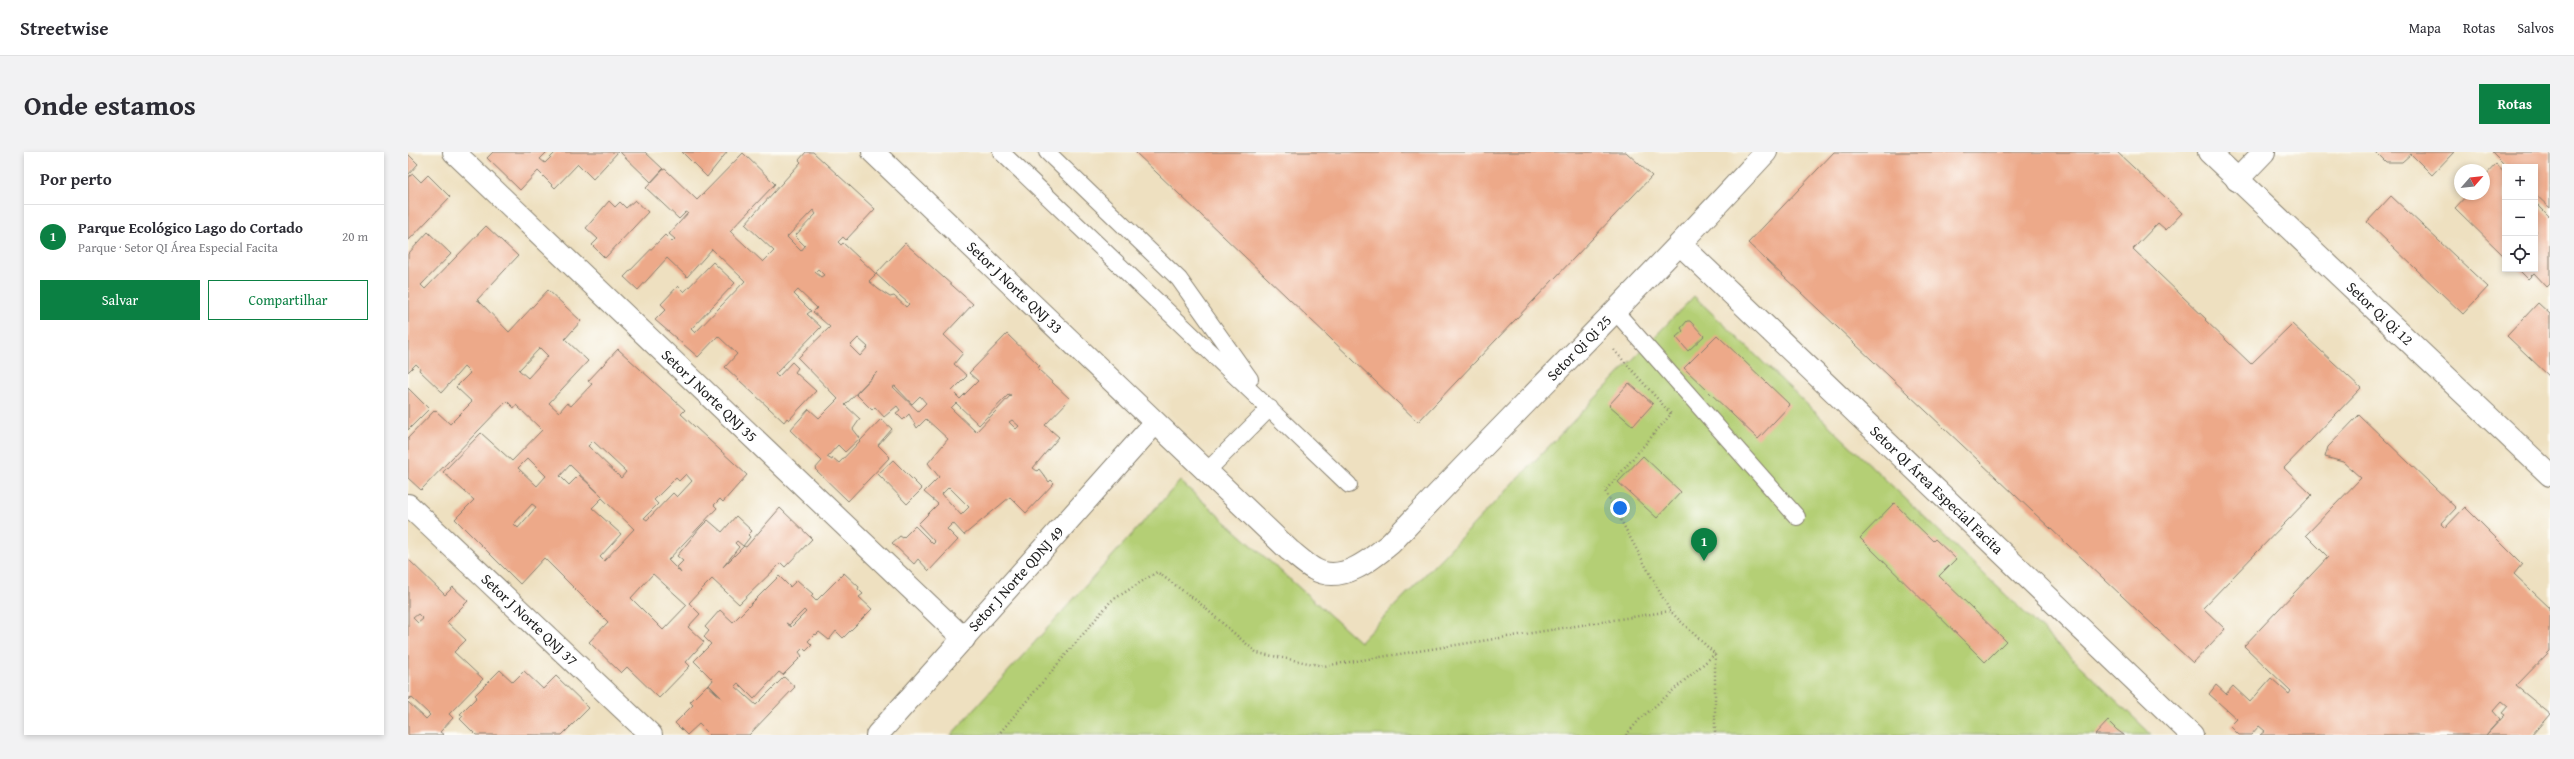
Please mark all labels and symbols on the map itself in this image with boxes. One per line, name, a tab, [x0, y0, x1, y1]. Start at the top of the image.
north arrow	[2454, 164, 2490, 200]
street label: Setor J Norte QNJ 33	[962, 236, 1068, 338]
street label: Setor Qi Qi 12	[2342, 277, 2418, 350]
street label: Setor Qi Qi 25	[1542, 310, 1616, 385]
street label: Setor J Norte QNJ 35	[657, 344, 762, 446]
street label: Setor QI Área Especial Facita	[1865, 421, 2008, 559]
your location	[1610, 498, 1630, 518]
street label: Setor J Norte QDNJ 49	[963, 521, 1068, 636]
pin: 1	[1691, 528, 1717, 561]
street label: Setor J Norte QNJ 37	[477, 569, 582, 670]

